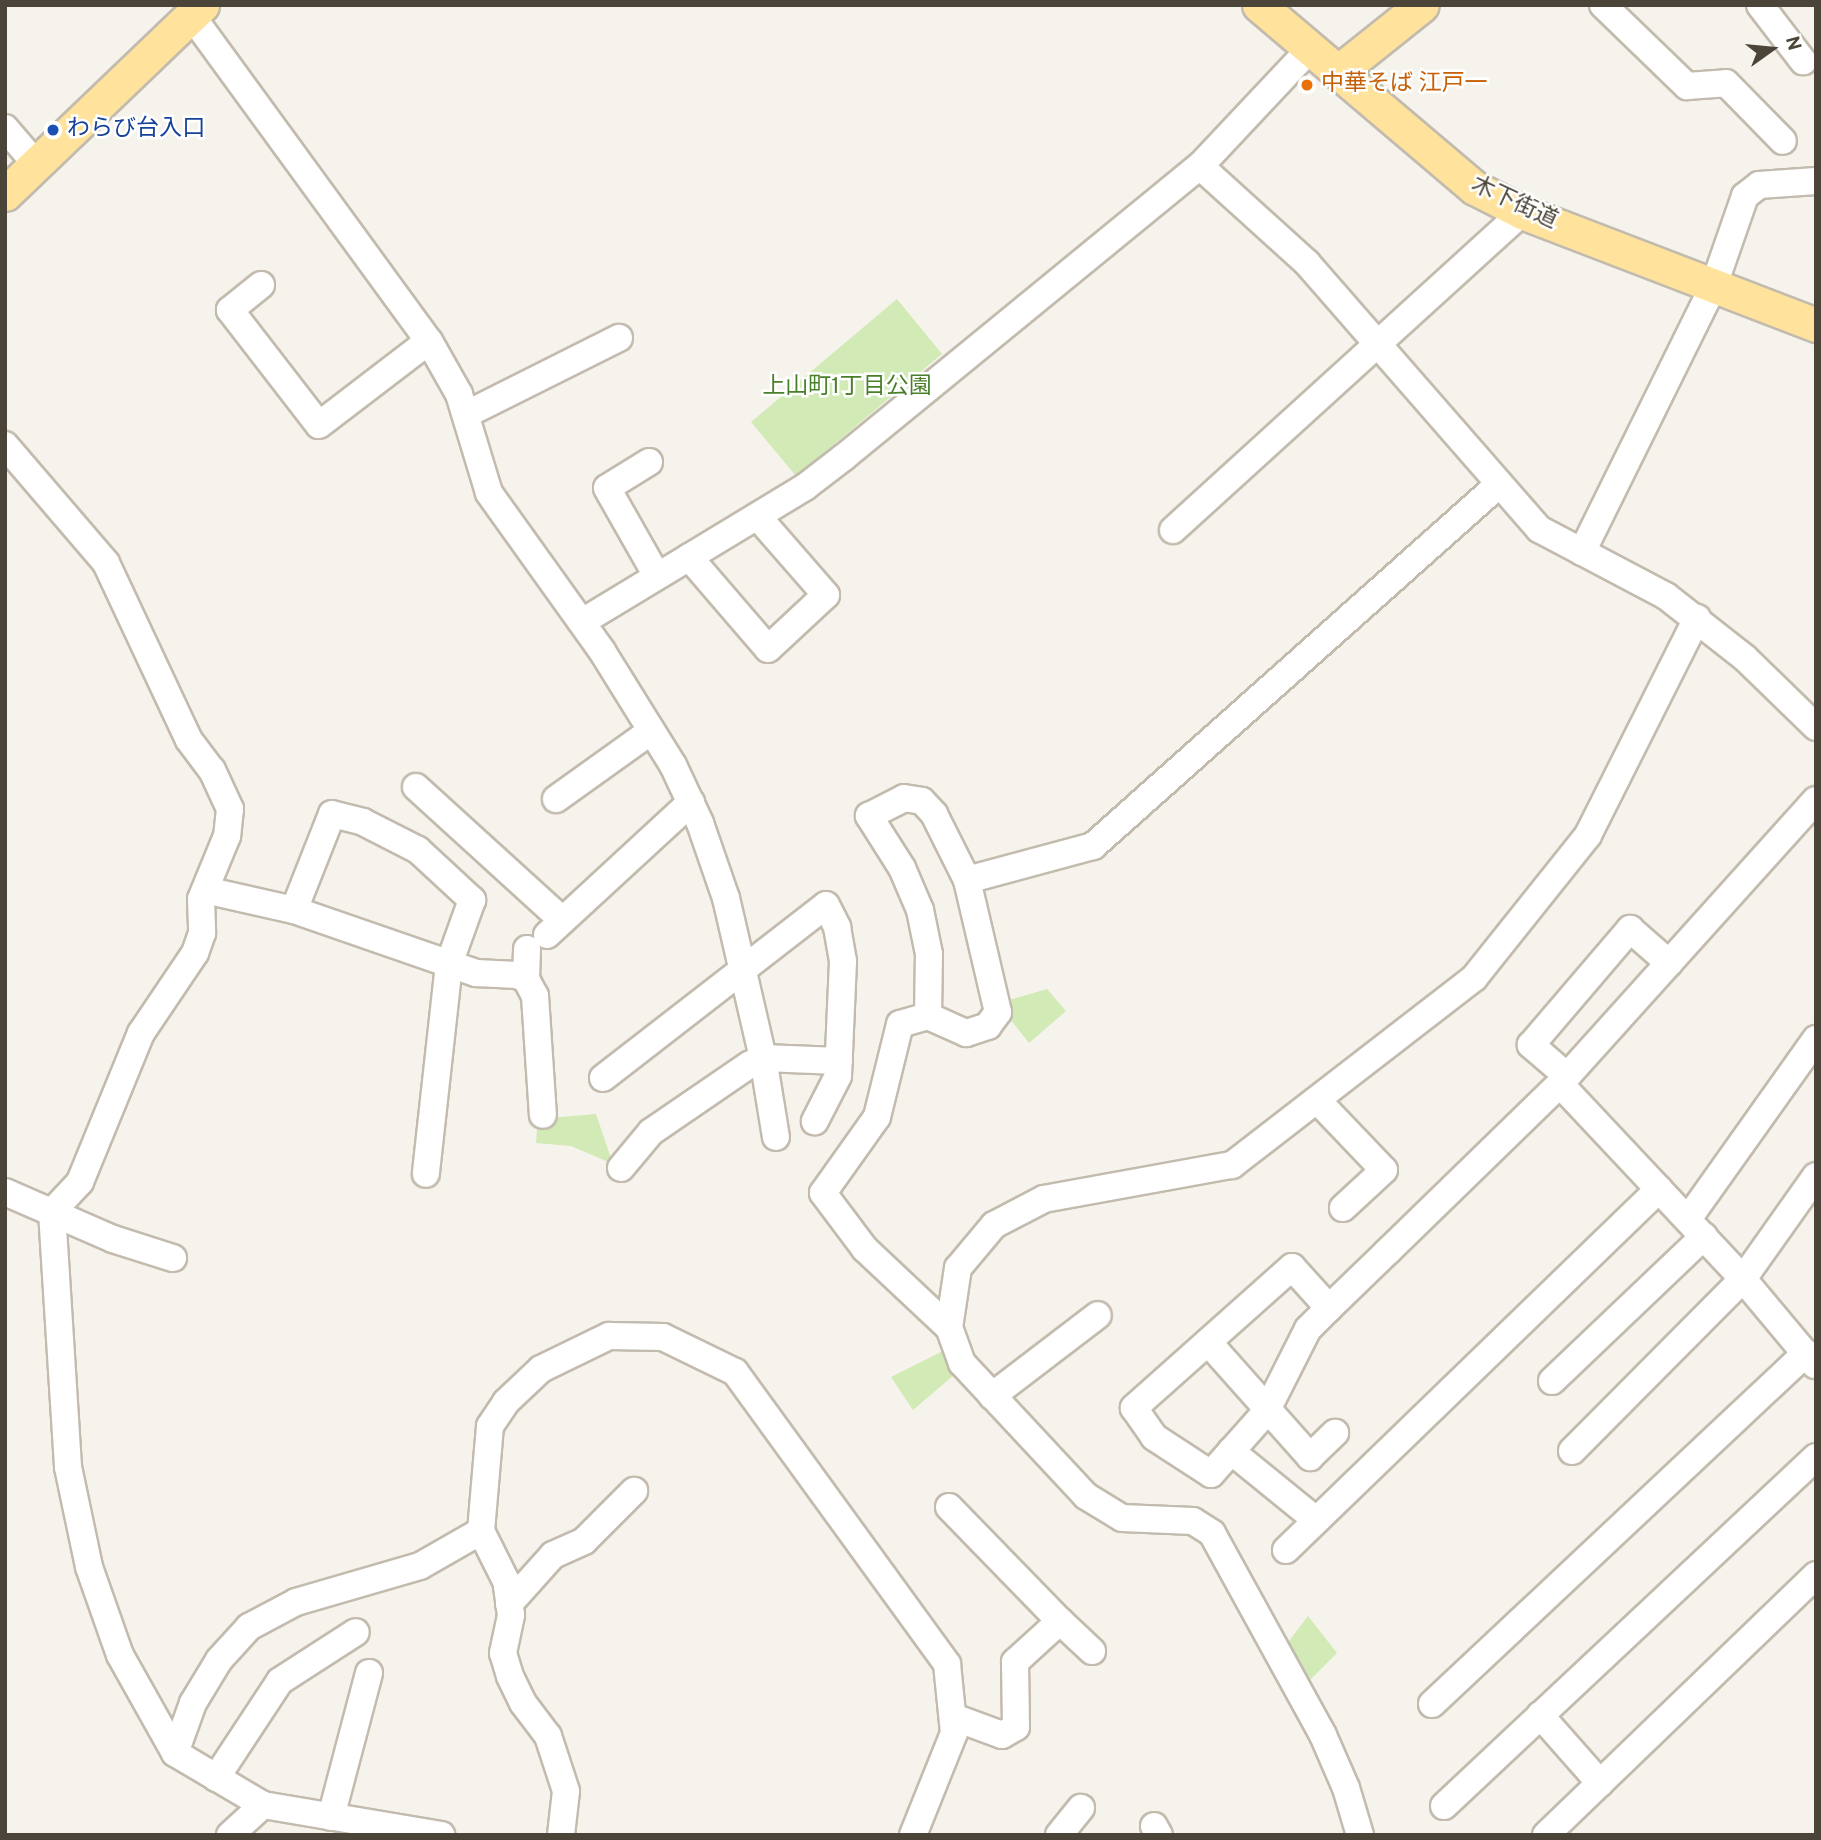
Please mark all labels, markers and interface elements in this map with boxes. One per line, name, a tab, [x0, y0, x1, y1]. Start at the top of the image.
north arrow	[1737, 14, 1807, 84]
text: N	[1779, 34, 1806, 53]
place label: 中華そば 江戸一	[1321, 71, 1487, 99]
marker: 中華そば 江戸一	[1299, 77, 1315, 93]
place label: わらび台入口	[67, 116, 205, 144]
marker: わらび台入口	[45, 122, 61, 138]
street label: 木下街道	[1466, 172, 1562, 236]
park label: 上山町1丁目公園	[762, 374, 932, 402]

